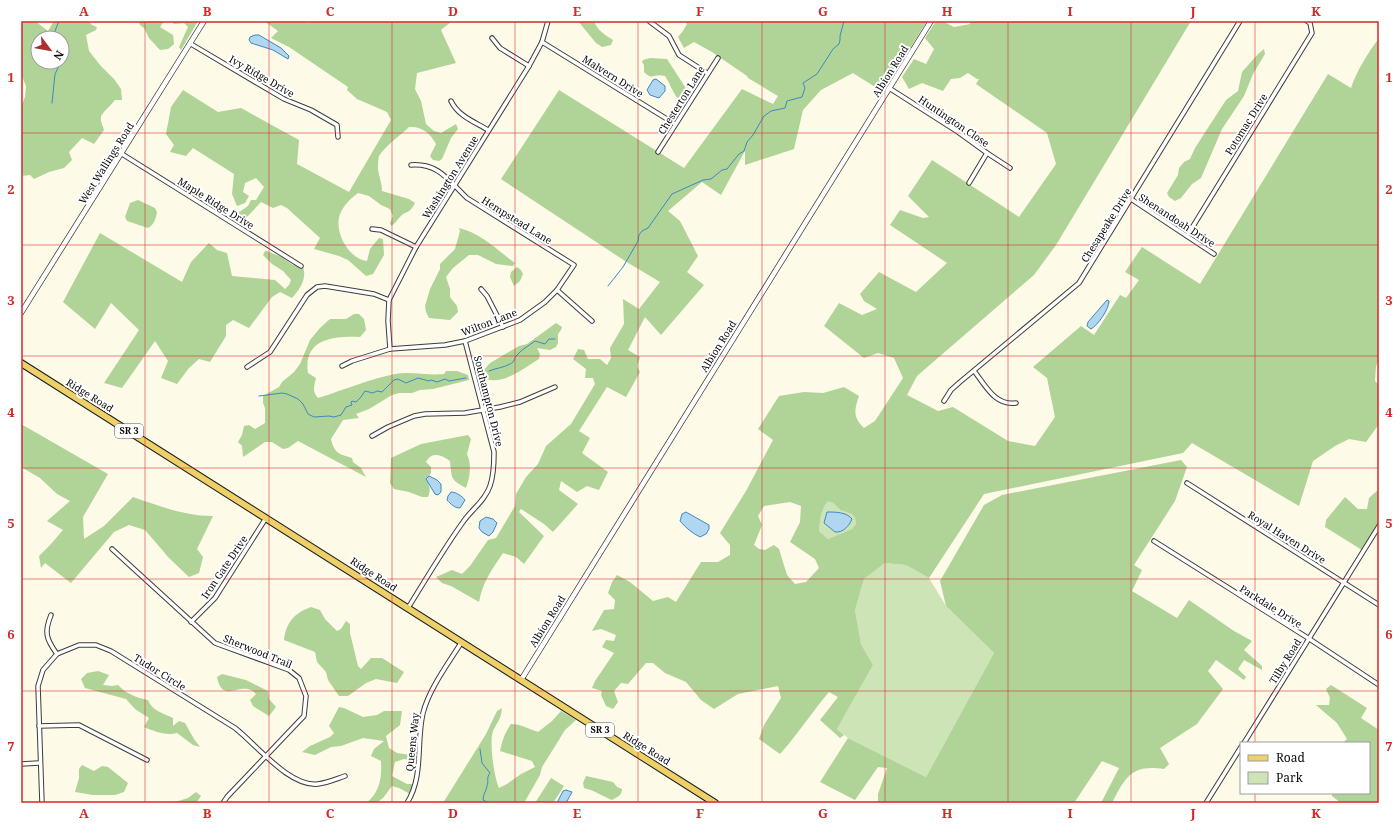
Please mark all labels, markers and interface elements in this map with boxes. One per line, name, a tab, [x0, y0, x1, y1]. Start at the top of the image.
text: A	[79, 2, 89, 20]
text: B	[203, 2, 212, 20]
text: C	[326, 2, 335, 20]
text: D	[448, 2, 458, 20]
text: E	[573, 2, 582, 20]
text: F	[696, 2, 704, 20]
text: G	[818, 2, 828, 20]
text: H	[942, 2, 953, 20]
text: I	[1067, 2, 1073, 20]
text: J	[1189, 2, 1196, 20]
text: K	[1311, 2, 1321, 20]
north arrow	[30, 30, 70, 70]
street label: Albion Road	[869, 43, 911, 99]
text: N	[50, 48, 68, 63]
street label: Ivy Ridge Drive	[227, 52, 297, 100]
street label: Malvern Drive	[580, 52, 646, 100]
street label: Chesterton Lane	[654, 63, 708, 137]
text: 1	[7, 68, 15, 86]
text: 1	[1385, 68, 1393, 86]
street label: Potomac Drive	[1222, 91, 1270, 157]
street label: Huntington Close	[916, 92, 992, 150]
street label: West Wallings Road	[75, 120, 137, 206]
street label: Washington Avenue	[419, 133, 481, 221]
street label: Maple Ridge Drive	[175, 174, 257, 232]
text: 2	[7, 180, 15, 198]
text: 2	[1385, 180, 1393, 198]
street label: Chesapeake Drive	[1078, 185, 1134, 265]
street label: Shenandoah Drive	[1136, 190, 1218, 250]
street label: Hempstead Lane	[479, 193, 555, 247]
text: 3	[7, 291, 15, 309]
text: 3	[1385, 291, 1393, 309]
street label: Wilton Lane	[459, 305, 519, 339]
street label: Albion Road	[697, 318, 739, 374]
street label: Southampton Drive	[471, 354, 507, 448]
street label: Ridge Road	[64, 375, 116, 415]
text: 4	[7, 403, 15, 421]
text: 4	[1385, 403, 1393, 421]
road number: SR 3	[115, 424, 143, 438]
street label: Royal Haven Drive	[1245, 507, 1329, 567]
text: 5	[7, 514, 15, 532]
text: 5	[1385, 514, 1393, 532]
street label: Iron Gate Drive	[198, 533, 250, 601]
street label: Ridge Road	[348, 554, 400, 594]
street label: Parkdale Drive	[1237, 581, 1305, 631]
street label: Albion Road	[526, 593, 568, 649]
text: 6	[7, 625, 15, 643]
text: 6	[1385, 625, 1393, 643]
street label: Sherwood Trail	[221, 631, 295, 671]
street label: Tilby Road	[1266, 636, 1304, 686]
street label: Tudor Circle	[131, 650, 189, 694]
street label: Queens Way	[402, 712, 422, 772]
road number: SR 3	[586, 723, 614, 737]
street label: Ridge Road	[621, 728, 673, 768]
text: 7	[7, 737, 15, 755]
text: 7	[1385, 737, 1393, 755]
legend	[1240, 742, 1370, 794]
text: Road	[1276, 749, 1306, 766]
text: Park	[1276, 769, 1304, 786]
text: A	[79, 804, 89, 822]
text: B	[203, 804, 212, 822]
text: C	[326, 804, 335, 822]
text: D	[448, 804, 458, 822]
text: E	[573, 804, 582, 822]
text: F	[696, 804, 704, 822]
text: G	[818, 804, 828, 822]
text: H	[942, 804, 953, 822]
text: I	[1067, 804, 1073, 822]
text: J	[1189, 804, 1196, 822]
text: K	[1311, 804, 1321, 822]

